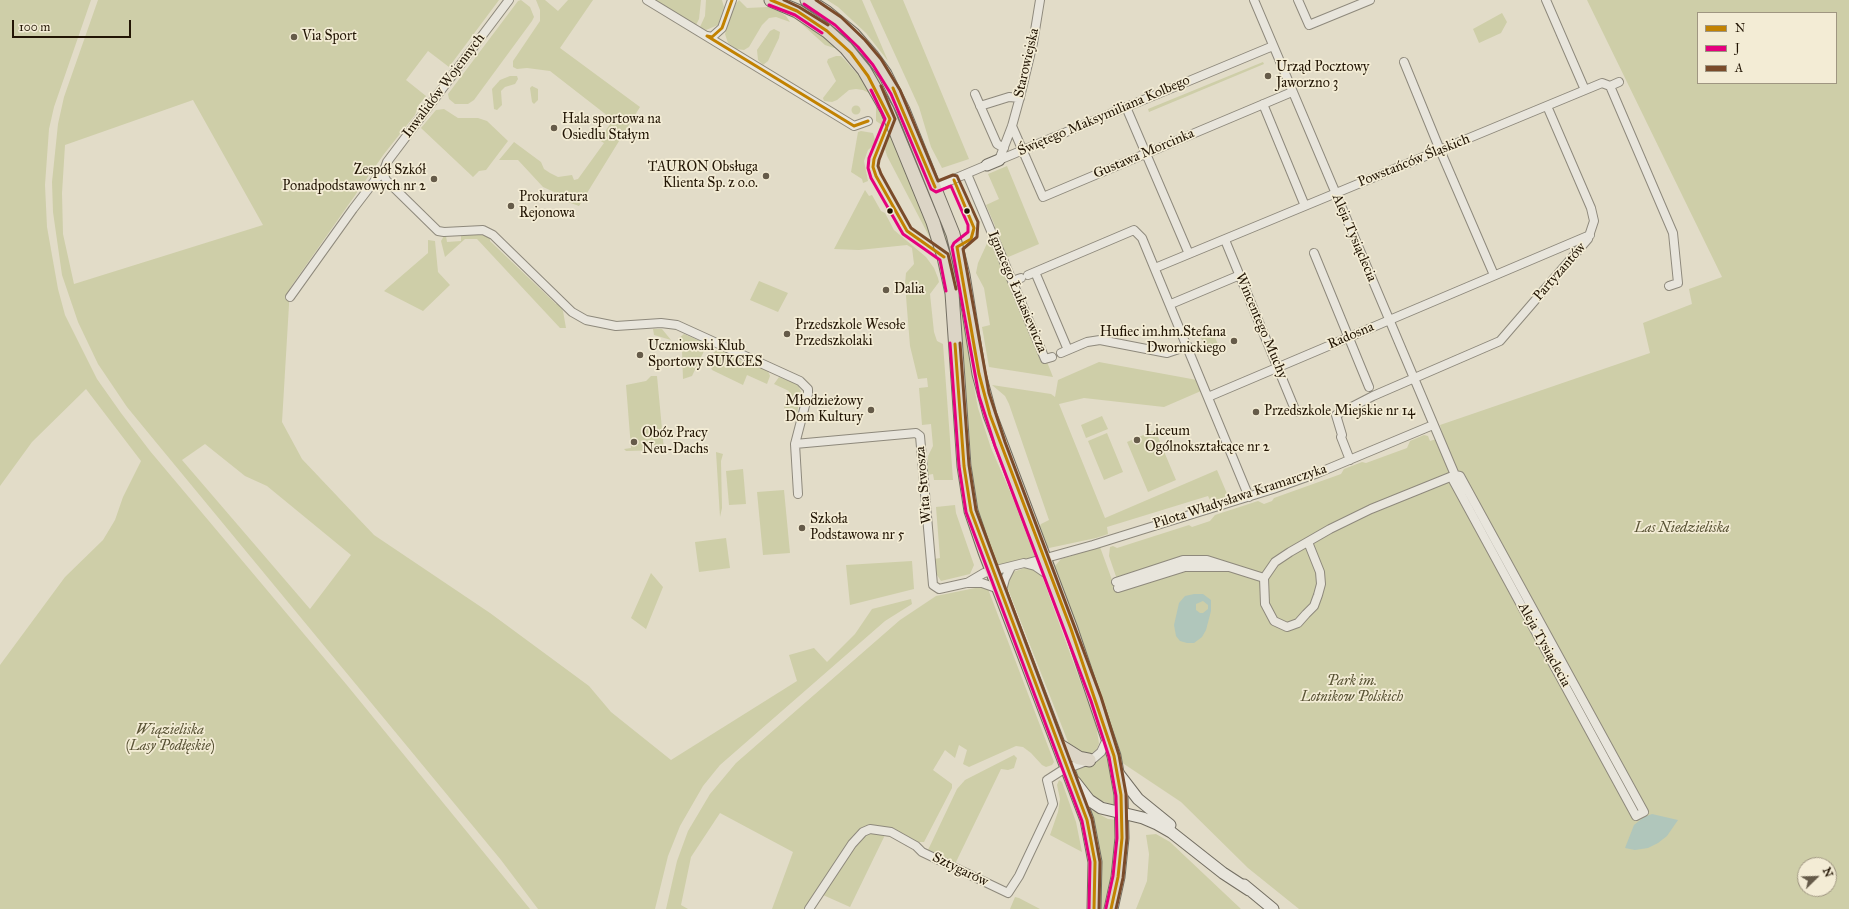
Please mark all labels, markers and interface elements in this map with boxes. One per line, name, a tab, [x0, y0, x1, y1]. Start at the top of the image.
scale bar	[14, 12, 133, 38]
legend	[1697, 12, 1837, 84]
text: 100 m	[19, 20, 50, 34]
text: N	[1735, 21, 1745, 35]
street label: Starowiejska	[1011, 27, 1043, 99]
place label: Via Sport	[302, 29, 357, 45]
street label: Inwalidów Wojennych	[399, 30, 489, 142]
marker: Via Sport	[289, 32, 299, 42]
text: J	[1735, 41, 1740, 55]
place label: Urząd Pocztowy Jaworzno 3	[1276, 60, 1369, 92]
text: A	[1735, 61, 1743, 75]
marker: Urząd Pocztowy Jaworzno 3	[1263, 71, 1273, 81]
street label: Świętego Maksymiliana Kolbego	[1015, 72, 1193, 160]
place label: Hala sportowa na Osiedlu Stałym	[562, 112, 661, 144]
marker: Hala sportowa na Osiedlu Stałym	[549, 123, 559, 133]
street label: Gustawa Morcinka	[1091, 125, 1197, 183]
street label: Powstańców Śląskich	[1355, 131, 1473, 191]
place label: TAURON Obsługa Klienta Sp. z o.o.	[648, 160, 758, 192]
place label: Zespół Szkół Ponadpodstawowych nr 2	[282, 163, 426, 196]
marker: TAURON Obsługa Klienta Sp. z o.o.	[761, 171, 771, 181]
marker: Zespół Szkół Ponadpodstawowych nr 2	[429, 174, 439, 184]
place label: Prokuratura Rejonowa	[519, 190, 588, 222]
street label: Aleja Tysiąclecia	[1328, 192, 1380, 284]
marker: Prokuratura Rejonowa	[506, 201, 516, 211]
unlabelled marker	[885, 206, 895, 216]
unlabelled marker	[962, 206, 972, 216]
street label: Ignacego Łukasiewicza	[984, 229, 1050, 355]
street label: Partyzantów	[1530, 239, 1590, 305]
street label: Wincentego Muchy	[1231, 271, 1291, 381]
place label: Dalia	[894, 282, 925, 298]
marker: Dalia	[881, 285, 891, 295]
place label: Przedszkole Wesołe Przedszkolaki	[795, 318, 905, 350]
street label: Radosna	[1325, 319, 1377, 353]
place label: Hufiec im.hm.Stefana Dwornickiego	[1100, 325, 1226, 358]
marker: Przedszkole Wesołe Przedszkolaki	[782, 329, 792, 339]
marker: Hufiec im.hm.Stefana Dwornickiego	[1229, 336, 1239, 346]
place label: Uczniowski Klub Sportowy SUKCES	[648, 339, 763, 372]
marker: Uczniowski Klub Sportowy SUKCES	[635, 350, 645, 360]
place label: Młodzieżowy Dom Kultury	[785, 394, 863, 426]
place label: Przedszkole Miejskie nr 14	[1264, 404, 1415, 420]
marker: Młodzieżowy Dom Kultury	[866, 405, 876, 415]
marker: Przedszkole Miejskie nr 14	[1251, 407, 1261, 417]
place label: Liceum Ogólnokształcące nr 2	[1145, 424, 1270, 456]
place label: Obóz Pracy Neu-Dachs	[642, 426, 708, 458]
marker: Liceum Ogólnokształcące nr 2	[1132, 435, 1142, 445]
marker: Obóz Pracy Neu-Dachs	[629, 437, 639, 447]
street label: Wita Stwosza	[912, 446, 936, 524]
street label: Pilota Władysława Kramarczyka	[1151, 461, 1329, 533]
place label: Szkoła Podstawowa nr 5	[810, 512, 904, 544]
park label: Las Niedzieliska	[1634, 521, 1730, 537]
marker: Szkoła Podstawowa nr 5	[797, 523, 807, 533]
street label: Aleja Tysiąclecia	[1514, 600, 1574, 690]
park label: Park im. Lotnikow Polskich	[1301, 674, 1403, 706]
park label: Wiązieliska (Lasy Podłęskie)	[126, 723, 214, 756]
street label: Sztygarów	[929, 849, 991, 891]
north arrow	[1797, 857, 1837, 897]
text: N	[1820, 866, 1835, 879]

